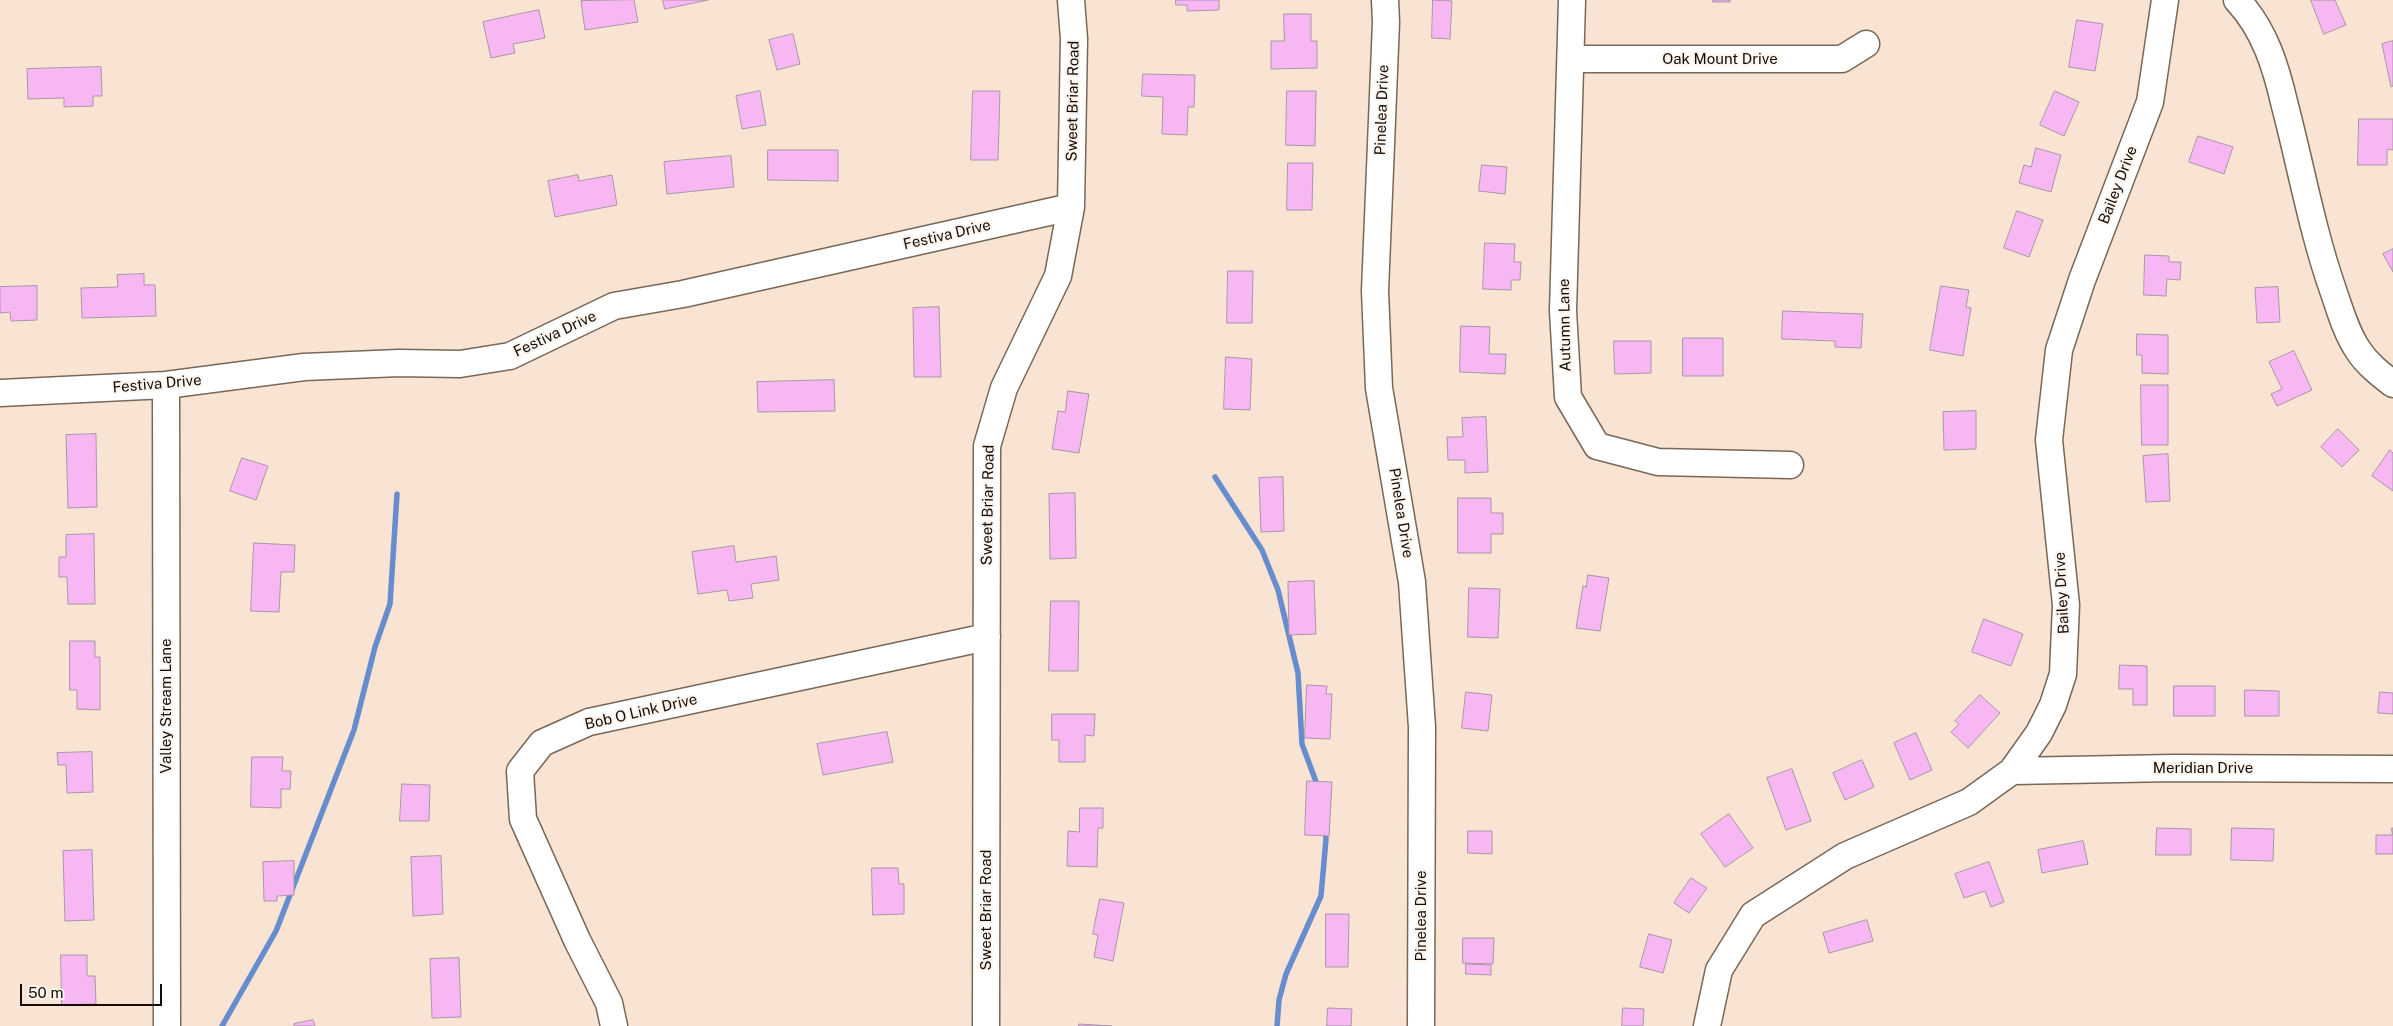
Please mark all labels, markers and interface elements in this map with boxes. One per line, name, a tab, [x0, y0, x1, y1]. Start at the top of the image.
street label: Sweet Briar Road	[1063, 40, 1083, 162]
street label: Oak Mount Drive	[1662, 50, 1778, 68]
street label: Pinelea Drive	[1371, 64, 1393, 156]
street label: Bailey Drive	[2095, 143, 2141, 227]
street label: Festiva Drive	[901, 216, 993, 254]
street label: Autumn Lane	[1555, 278, 1575, 372]
street label: Festiva Drive	[511, 307, 599, 361]
street label: Festiva Drive	[112, 371, 202, 397]
street label: Sweet Briar Road	[978, 444, 998, 566]
street label: Pinelea Drive	[1385, 467, 1417, 559]
street label: Bailey Drive	[2051, 551, 2073, 635]
street label: Valley Stream Lane	[157, 639, 175, 773]
street label: Bob O Link Drive	[583, 690, 699, 734]
street label: Meridian Drive	[2153, 759, 2253, 777]
street label: Sweet Briar Road	[977, 850, 995, 970]
street label: Pinelea Drive	[1412, 871, 1430, 961]
scale bar	[22, 974, 165, 1006]
text: 50 m	[28, 984, 63, 1001]

